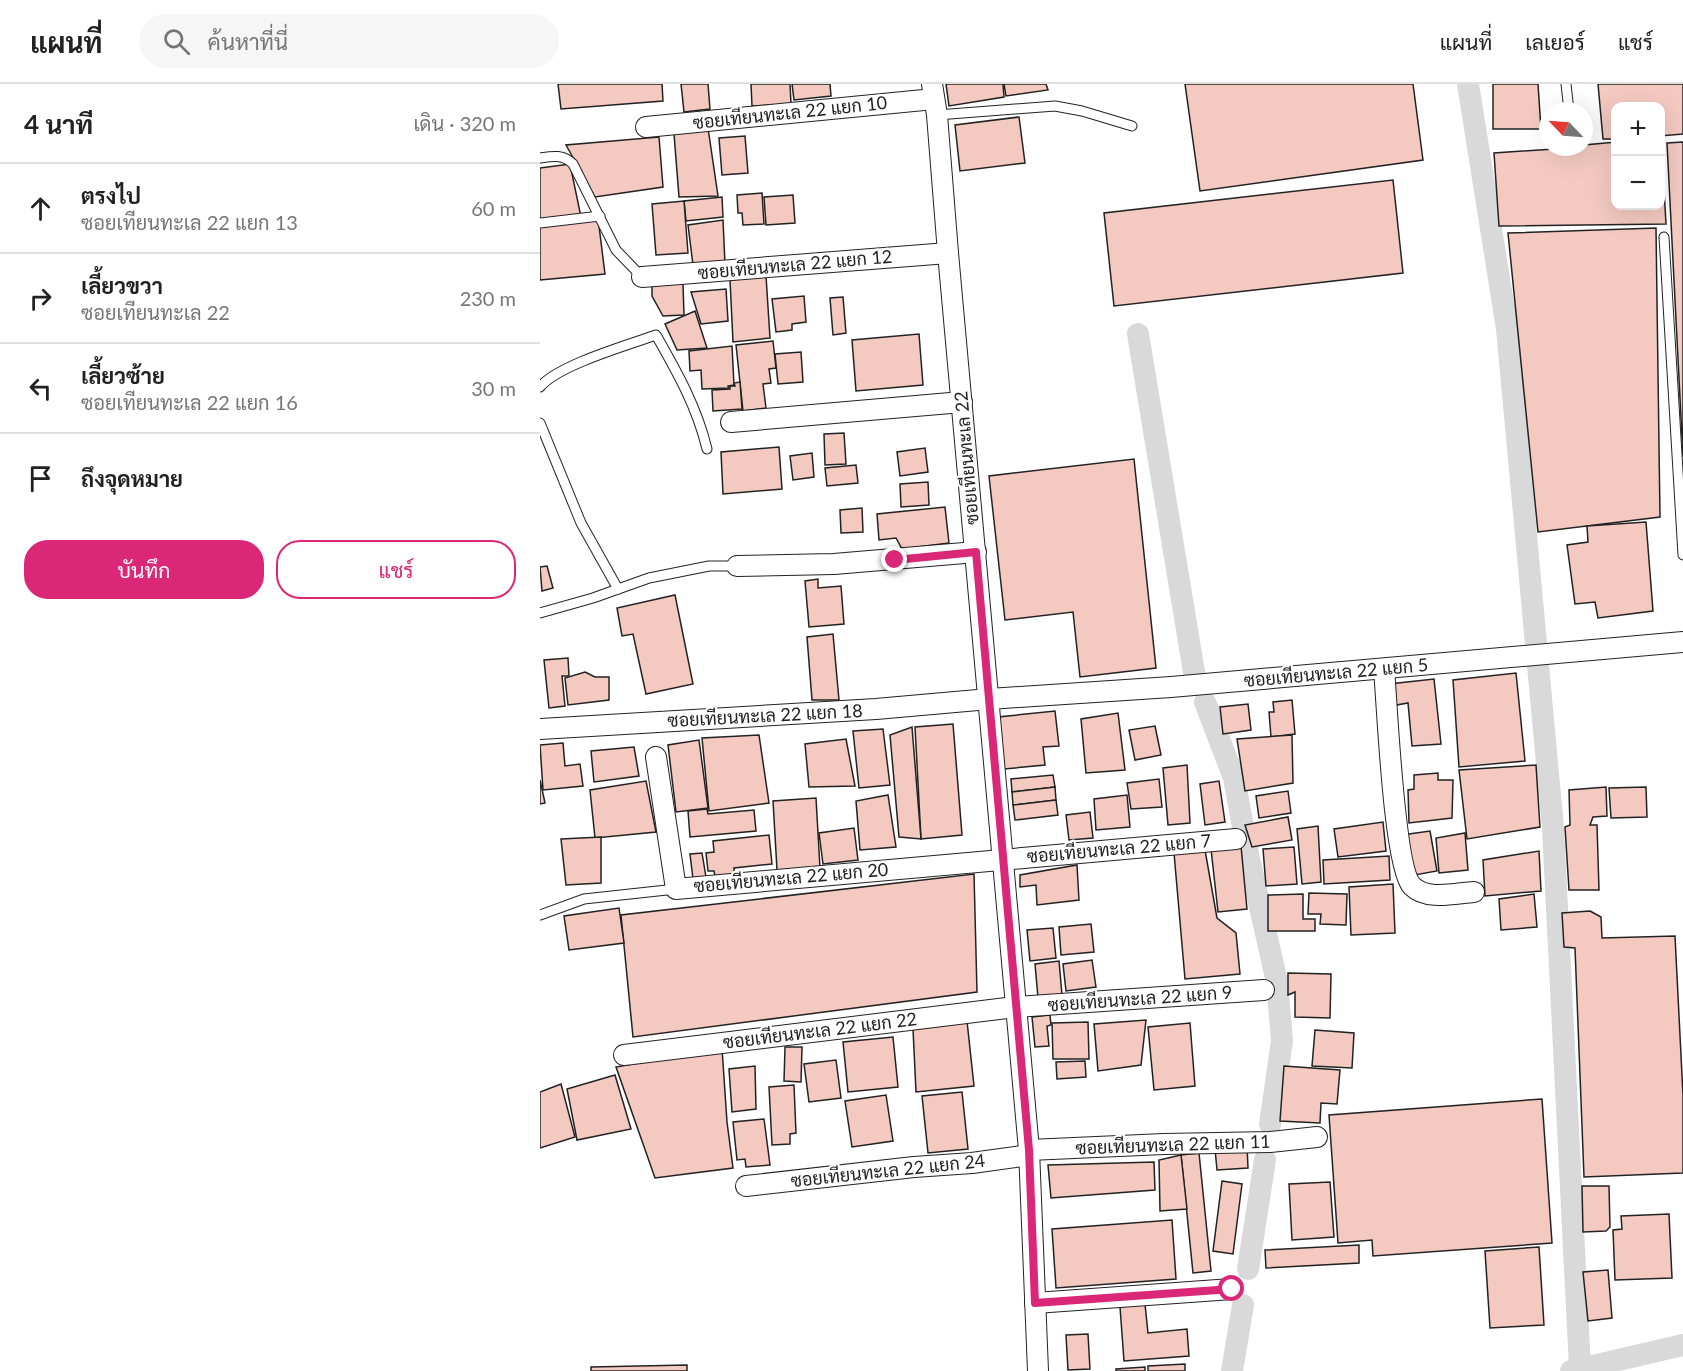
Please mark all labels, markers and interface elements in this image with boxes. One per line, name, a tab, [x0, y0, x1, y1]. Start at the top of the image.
search box	[139, 14, 559, 68]
text: แผนที่	[30, 25, 103, 59]
icon: search	[160, 25, 193, 58]
text: ค้นหาที่นี่	[208, 28, 288, 55]
text: แผนที่	[1440, 29, 1492, 54]
text: เลเยอร์	[1525, 29, 1585, 54]
text: แชร์	[1618, 29, 1653, 54]
street label: ซอยเทียนทะเล 22 แยก 10	[692, 90, 888, 133]
north arrow	[1539, 102, 1593, 156]
map controls	[1611, 102, 1665, 210]
button: +	[1611, 102, 1665, 156]
text: 4 นาที	[24, 108, 93, 140]
text: เดิน · 320 m	[413, 111, 516, 135]
button: −	[1611, 156, 1665, 210]
text: ตรงไป	[81, 182, 141, 209]
icon: ahead	[24, 192, 57, 225]
text: 60 m	[471, 196, 516, 220]
text: ซอยเทียนทะเล 22 แยก 13	[81, 210, 298, 234]
street label: ซอยเทียนทะเล 22 แยก 12	[697, 244, 893, 283]
text: เลี้ยวขวา	[81, 272, 163, 299]
icon: right	[24, 282, 57, 315]
text: 230 m	[460, 286, 516, 310]
text: ซอยเทียนทะเล 22	[81, 300, 230, 324]
text: เลี้ยวซ้าย	[81, 362, 165, 389]
icon: left	[24, 372, 57, 405]
text: 30 m	[471, 376, 516, 400]
text: ซอยเทียนทะเล 22 แยก 16	[81, 390, 298, 414]
street label: ซอยเทียนทะเล 22	[948, 390, 983, 526]
icon: arrive	[24, 462, 57, 495]
text: ถึงจุดหมาย	[81, 465, 183, 492]
button: บันทึก	[24, 540, 264, 599]
button: แชร์	[276, 540, 516, 599]
route end	[881, 546, 907, 572]
street label: ซอยเทียนทะเล 22 แยก 5	[1243, 652, 1429, 691]
street label: ซอยเทียนทะเล 22 แยก 18	[667, 698, 863, 731]
street label: ซอยเทียนทะเล 22 แยก 7	[1026, 828, 1212, 867]
street label: ซอยเทียนทะเล 22 แยก 20	[693, 857, 889, 896]
street label: ซอยเทียนทะเล 22 แยก 9	[1047, 980, 1233, 1015]
street label: ซอยเทียนทะเล 22 แยก 22	[722, 1006, 918, 1053]
street label: ซอยเทียนทะเล 22 แยก 11	[1075, 1129, 1271, 1158]
street label: ซอยเทียนทะเล 22 แยก 24	[790, 1148, 986, 1191]
route start	[1218, 1275, 1244, 1301]

